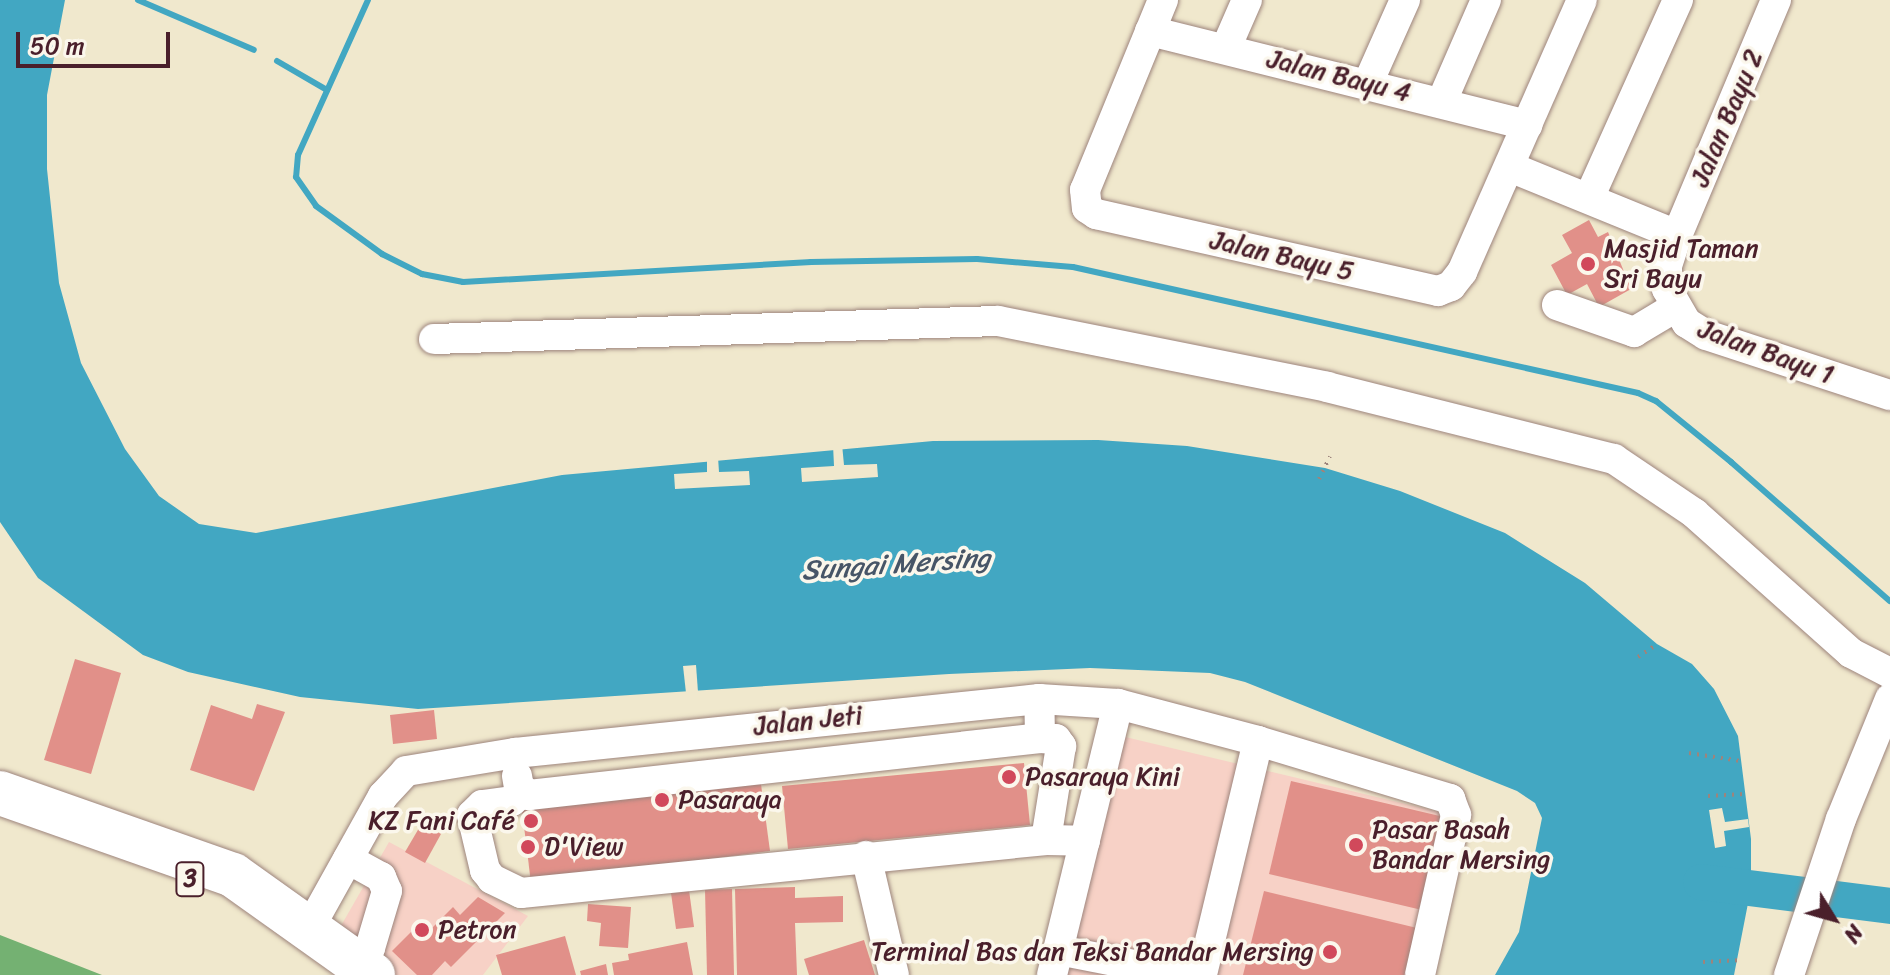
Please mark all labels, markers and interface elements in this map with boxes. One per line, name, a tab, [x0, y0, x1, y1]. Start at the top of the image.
scale bar	[20, 16, 174, 66]
text: 50 m	[30, 25, 85, 67]
street label: Jalan Bayu 4	[1264, 43, 1414, 109]
street label: Jalan Bayu 2	[1684, 45, 1770, 191]
street label: Jalan Bayu 5	[1207, 224, 1357, 288]
place label: Masjid Taman Sri Bayu	[1604, 233, 1759, 294]
marker: Masjid Taman Sri Bayu	[1579, 255, 1597, 273]
street label: Jalan Bayu 1	[1694, 313, 1838, 391]
water label: Sungai Mersing	[800, 541, 992, 587]
street label: Jalan Jeti	[751, 700, 865, 742]
place label: Pasaraya Kini	[1025, 761, 1180, 793]
marker: Pasaraya Kini	[1000, 768, 1018, 786]
place label: Pasaraya	[678, 784, 782, 816]
marker: Pasaraya	[653, 791, 671, 809]
place label: KZ Fani Café	[368, 805, 515, 837]
marker: KZ Fani Café	[522, 812, 540, 830]
place label: Pasar Basah Bandar Mersing	[1372, 814, 1551, 876]
place label: D'View	[544, 831, 623, 863]
marker: Pasar Basah Bandar Mersing	[1347, 836, 1365, 854]
marker: D'View	[519, 838, 537, 856]
road number: 3	[174, 859, 206, 899]
north arrow	[1794, 879, 1874, 959]
place label: Petron	[438, 914, 516, 946]
text: N	[1833, 916, 1874, 952]
marker: Petron	[413, 921, 431, 939]
place label: Terminal Bas dan Teksi Bandar Mersing	[869, 936, 1314, 968]
marker: Terminal Bas dan Teksi Bandar Mersing	[1321, 943, 1339, 961]

